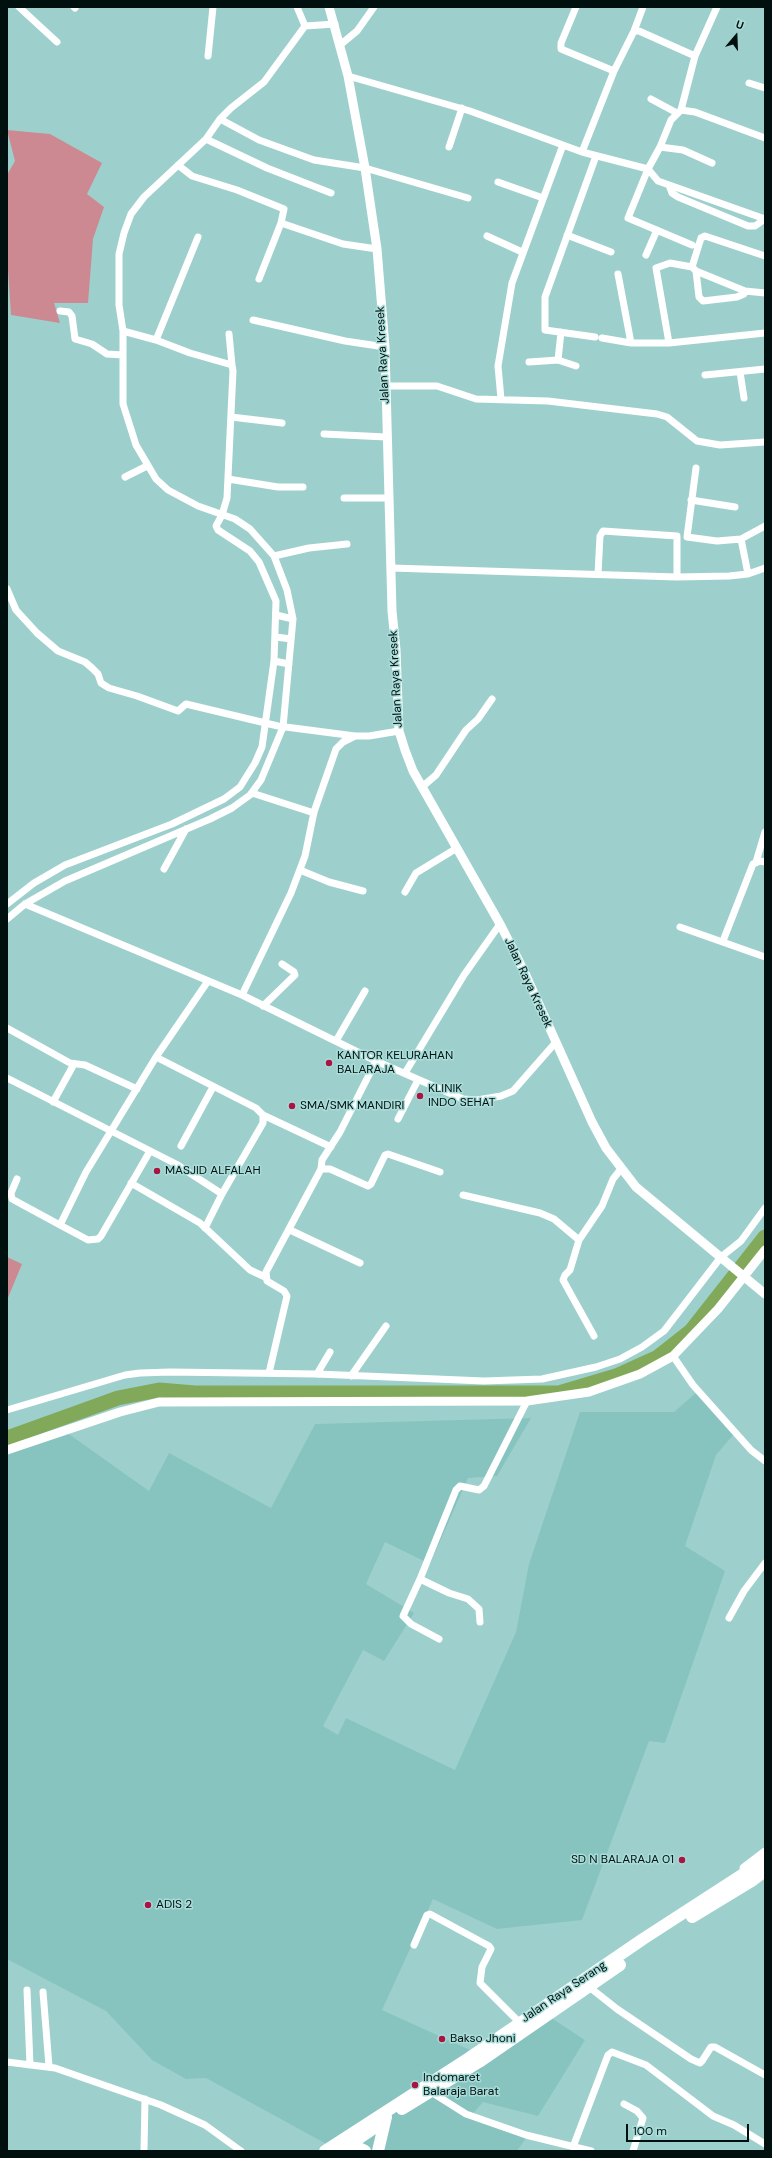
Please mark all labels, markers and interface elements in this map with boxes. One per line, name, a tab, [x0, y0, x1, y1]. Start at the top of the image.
north arrow	[716, 16, 756, 56]
text: U	[734, 17, 746, 32]
street label: Jalan Raya Kresek	[373, 306, 393, 404]
street label: Jalan Raya Kresek	[386, 630, 406, 728]
street label: Jalan Raya Kresek	[501, 936, 555, 1030]
place label: KANTOR KELURAHAN BALARAJA	[337, 1049, 453, 1077]
marker: KANTOR KELURAHAN BALARAJA	[324, 1058, 334, 1068]
place label: KLINIK INDO SEHAT	[428, 1082, 495, 1110]
marker: KLINIK INDO SEHAT	[415, 1091, 425, 1101]
place label: SMA/SMK MANDIRI	[300, 1099, 404, 1113]
marker: SMA/SMK MANDIRI	[287, 1101, 297, 1111]
place label: MASJID ALFALAH	[165, 1164, 261, 1178]
marker: MASJID ALFALAH	[152, 1166, 162, 1176]
place label: SD N BALARAJA 01	[571, 1853, 674, 1867]
marker: SD N BALARAJA 01	[677, 1855, 687, 1865]
place label: ADIS 2	[156, 1898, 192, 1912]
marker: ADIS 2	[143, 1900, 153, 1910]
street label: Jalan Raya Serang	[519, 1958, 609, 2026]
place label: Bakso Jhoni	[450, 2032, 516, 2046]
marker: Bakso Jhoni	[437, 2034, 447, 2044]
place label: Indomaret Balaraja Barat	[423, 2071, 499, 2099]
marker: Indomaret Balaraja Barat	[410, 2080, 420, 2090]
scale bar	[628, 2116, 751, 2142]
text: 100 m	[633, 2123, 667, 2139]

